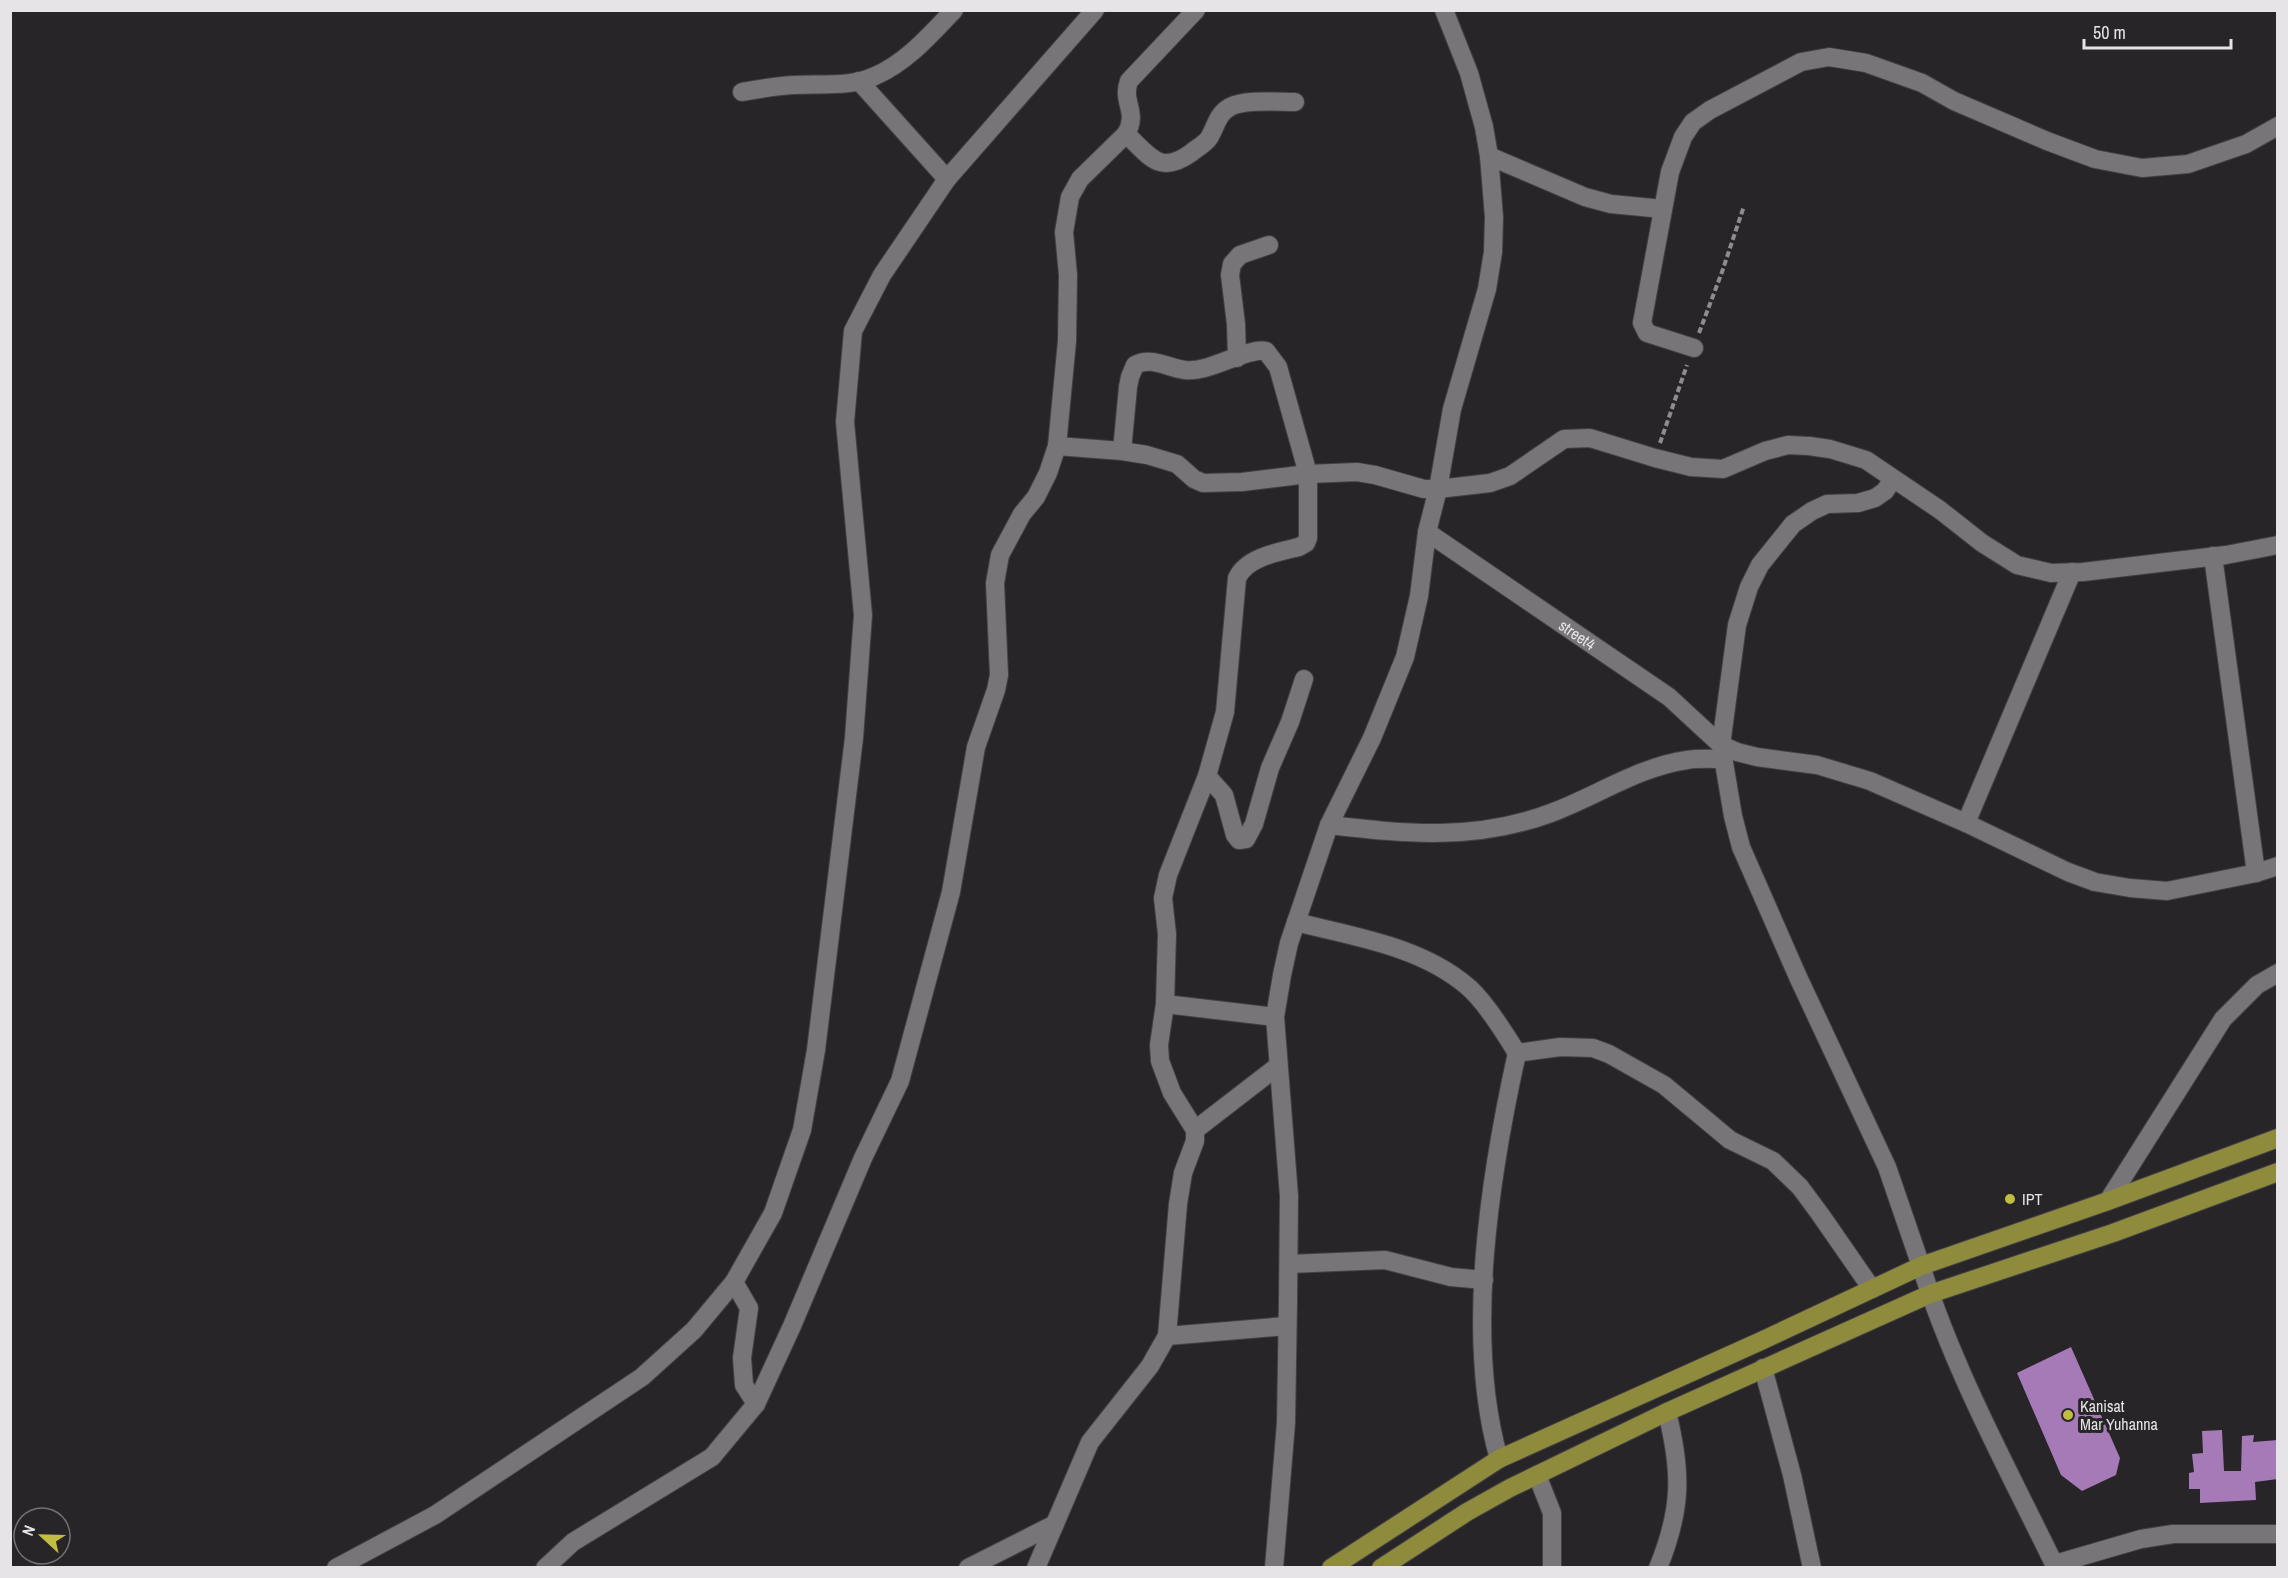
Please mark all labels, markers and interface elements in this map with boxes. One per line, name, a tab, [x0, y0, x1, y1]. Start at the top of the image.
scale bar	[2084, 12, 2231, 50]
text: 50 m	[2093, 20, 2126, 45]
street label: street4	[1555, 614, 1600, 655]
place label: IPT	[2022, 1188, 2042, 1210]
marker: IPT	[2003, 1192, 2017, 1206]
place label: Kanisat Mar Yuhanna	[2080, 1395, 2159, 1435]
marker: Kanisat Mar Yuhanna	[2061, 1408, 2075, 1422]
north arrow	[12, 1506, 72, 1566]
text: N	[16, 1522, 40, 1539]

